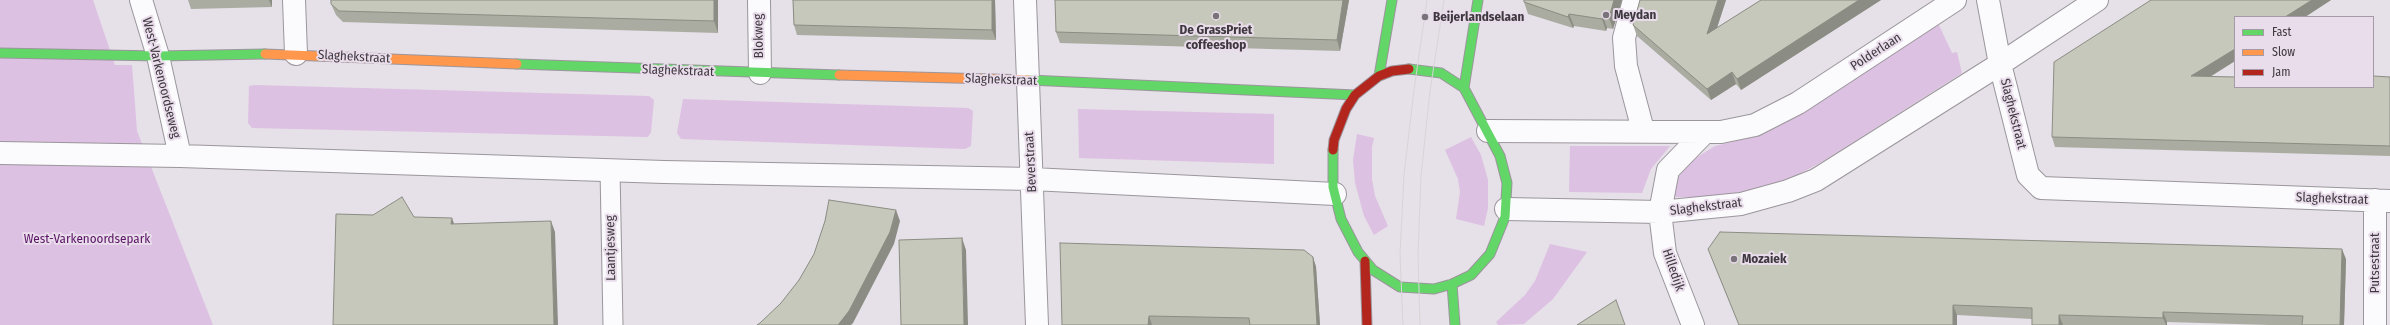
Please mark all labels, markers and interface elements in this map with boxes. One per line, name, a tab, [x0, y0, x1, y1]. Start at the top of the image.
place label: Meydan	[1614, 7, 1656, 23]
place label: Beijerlandselaan	[1433, 9, 1524, 25]
marker: Meydan	[1601, 10, 1611, 20]
marker: De GrassPriet coffeeshop	[1211, 11, 1221, 21]
marker: Beijerlandselaan	[1420, 12, 1430, 22]
street label: Blokweg	[751, 14, 767, 58]
street label: West-Varkenoordseweg	[138, 16, 184, 140]
legend	[2234, 16, 2374, 88]
place label: De GrassPriet coffeeshop	[1180, 22, 1252, 53]
text: Fast	[2272, 25, 2291, 39]
street label: Polderlaan	[1848, 30, 1904, 74]
text: Slow	[2272, 45, 2295, 59]
street label: Slaghekstraat	[317, 47, 391, 67]
street label: Slaghekstraat	[642, 62, 714, 80]
text: Jam	[2272, 65, 2290, 79]
street label: Slaghekstraat	[965, 71, 1037, 89]
street label: Slaghekstraat	[1997, 77, 2029, 151]
street label: Beverstraat	[1022, 131, 1040, 193]
street label: Slaghekstraat	[2296, 190, 2368, 208]
street label: Slaghekstraat	[1669, 195, 1743, 219]
street label: Laantjesweg	[603, 215, 619, 281]
park label: West-Varkenoordsepark	[24, 231, 150, 247]
street label: Putsestraat	[2367, 233, 2383, 293]
street label: Hilledijk	[1658, 247, 1688, 293]
place label: Mozaiek	[1742, 251, 1787, 267]
marker: Mozaiek	[1729, 254, 1739, 264]

